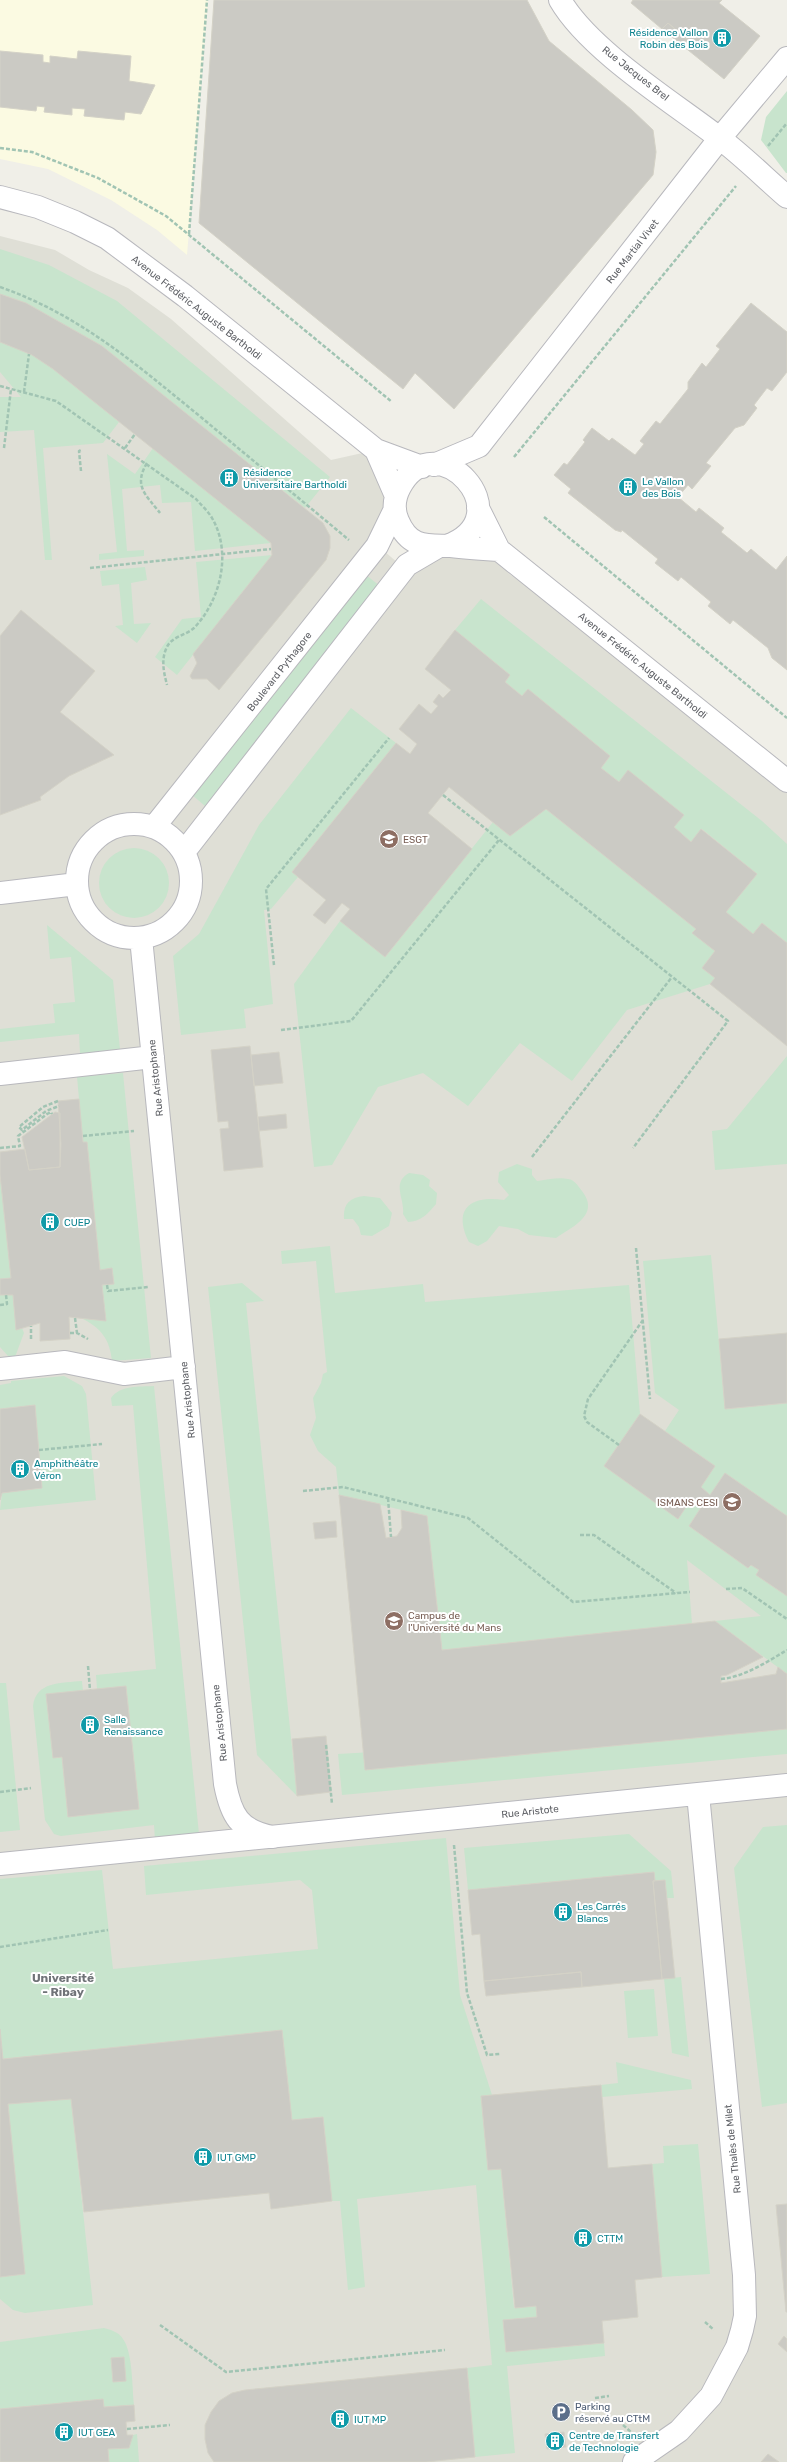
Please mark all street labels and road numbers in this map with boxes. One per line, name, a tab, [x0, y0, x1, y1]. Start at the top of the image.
street label: Rue Jacques Brel	[600, 44, 671, 104]
street label: Rue Martial Vivet	[604, 217, 662, 286]
street label: Avenue Frédéric Auguste Bartholdi	[129, 253, 264, 362]
street label: Avenue Frédéric Auguste Bartholdi	[576, 610, 709, 721]
street label: Boulevard Pythagore	[245, 629, 315, 714]
street label: Rue Aristophane	[146, 1038, 166, 1117]
street label: Rue Aristophane	[178, 1360, 198, 1439]
street label: Rue Aristophane	[210, 1683, 230, 1762]
street label: Rue Aristote	[501, 1803, 560, 1821]
street label: Rue Thalès de Milet	[722, 2104, 744, 2194]

